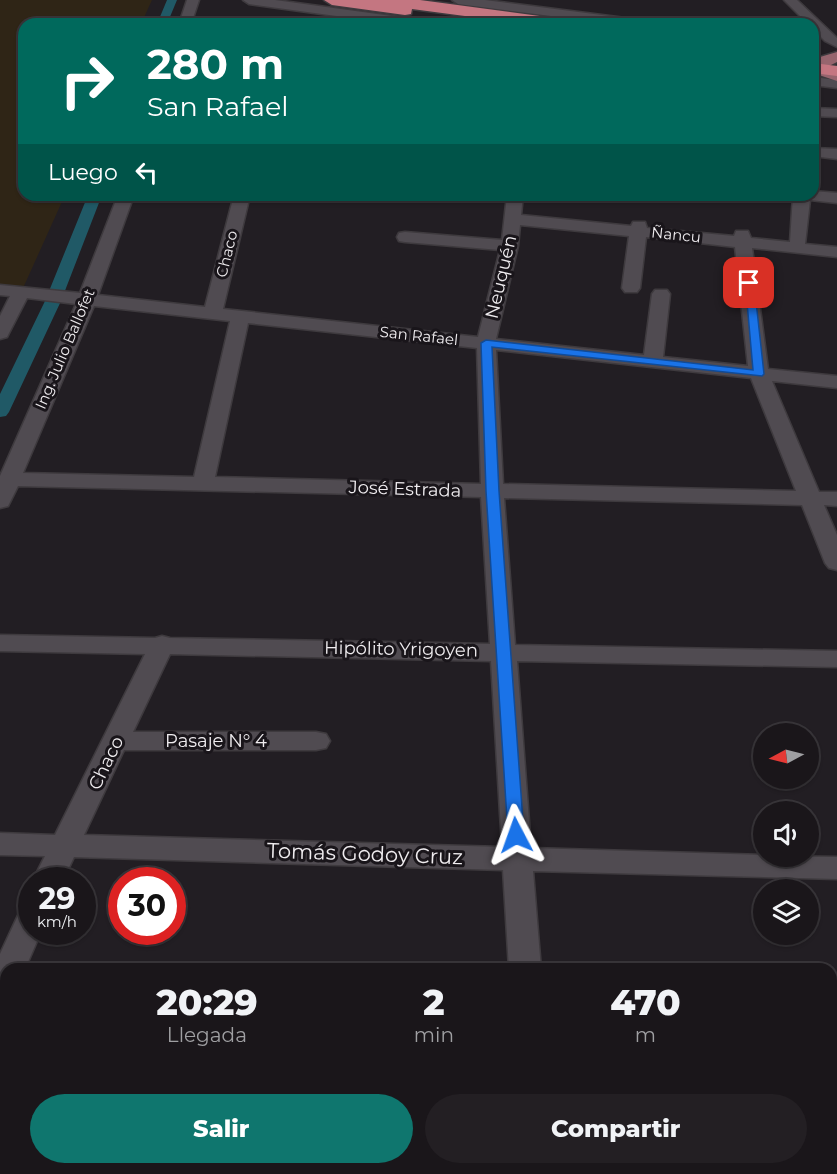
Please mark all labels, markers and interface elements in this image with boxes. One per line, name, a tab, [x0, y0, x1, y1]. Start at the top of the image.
text: 280 m	[147, 38, 284, 90]
icon: right	[48, 42, 126, 120]
text: San Rafael	[147, 90, 289, 123]
icon: left	[130, 156, 163, 189]
text: Luego	[48, 159, 118, 186]
street label: Ñancu	[650, 222, 702, 247]
street label: Chaco	[212, 229, 241, 279]
street label: Neuquén	[481, 233, 521, 321]
pin	[723, 257, 774, 308]
icon: arrive	[732, 266, 765, 299]
street label: Ing. Julio Ballofet	[31, 286, 98, 412]
street label: San Rafael	[379, 322, 459, 349]
street label: José Estrada	[347, 476, 462, 502]
street label: Hipólito Yrigoyen	[324, 637, 478, 661]
north arrow	[753, 723, 819, 789]
map controls	[753, 723, 819, 945]
street label: Pasaje N° 4	[165, 730, 267, 752]
street label: Chaco	[84, 733, 128, 793]
button: sound	[753, 801, 819, 867]
position arrow	[484, 803, 548, 867]
street label: Tomás Godoy Cruz	[267, 838, 463, 869]
speed limit sign: 30	[108, 867, 186, 945]
button: layers	[753, 879, 819, 945]
text: 29	[39, 880, 75, 917]
text: km/h	[37, 912, 77, 931]
text: 20:29	[156, 980, 258, 1024]
text: 2	[423, 980, 445, 1024]
text: 470	[610, 980, 681, 1024]
text: Llegada	[167, 1023, 247, 1047]
text: min	[414, 1023, 454, 1047]
text: m	[635, 1023, 656, 1047]
button: Salir	[30, 1094, 413, 1163]
button: Compartir	[425, 1094, 807, 1163]

